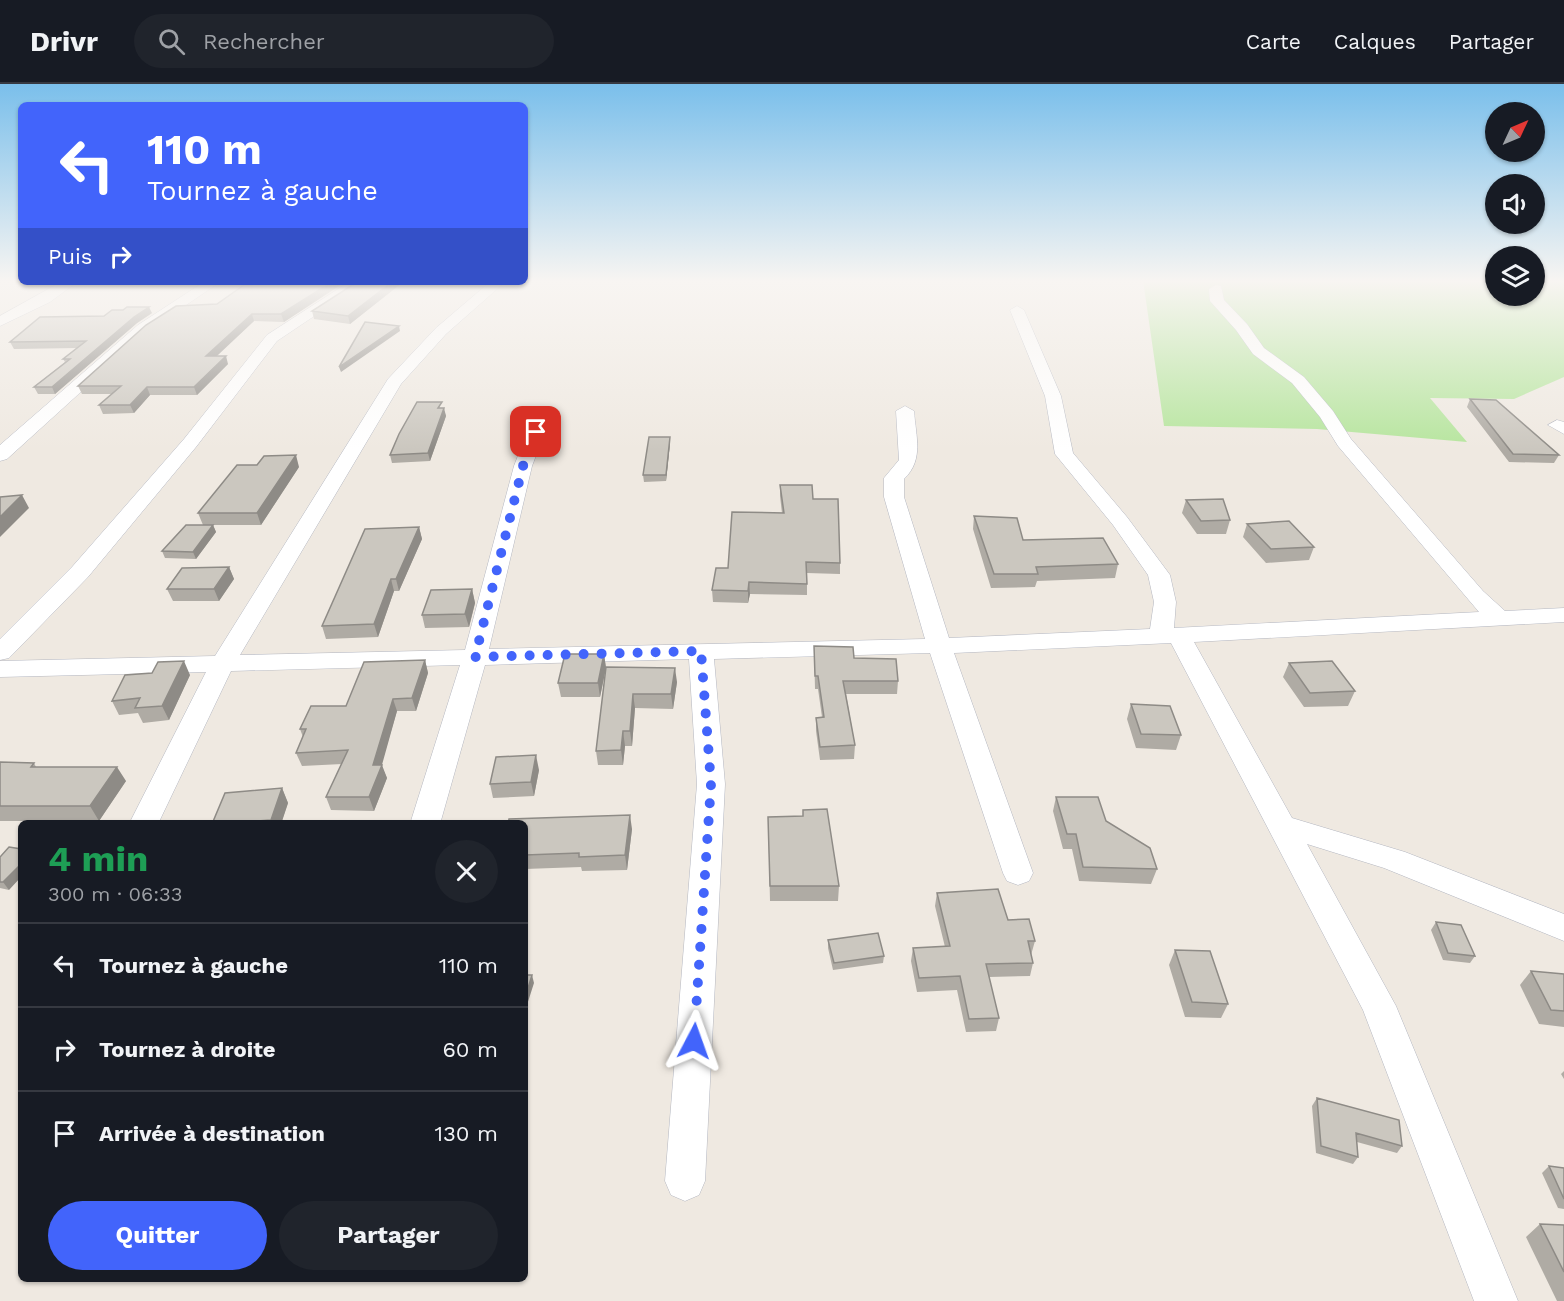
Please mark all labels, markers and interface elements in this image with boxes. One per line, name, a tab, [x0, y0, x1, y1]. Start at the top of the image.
search box	[134, 14, 554, 68]
text: Drivr	[30, 25, 98, 58]
icon: search	[155, 25, 188, 58]
text: Rechercher	[203, 29, 325, 54]
text: Carte	[1246, 29, 1301, 54]
text: Calques	[1334, 29, 1416, 54]
text: Partager	[1449, 29, 1534, 54]
north arrow	[1485, 102, 1545, 162]
map controls	[1485, 102, 1545, 306]
text: 110 m	[147, 125, 262, 174]
icon: left	[48, 126, 126, 204]
button: sound	[1485, 174, 1545, 234]
text: Tournez à gauche	[147, 175, 378, 207]
icon: right	[104, 240, 137, 273]
text: Puis	[48, 244, 92, 269]
button: layers	[1485, 246, 1545, 306]
pin	[510, 406, 561, 457]
icon: arrive	[519, 415, 552, 448]
text: 4 min	[48, 838, 148, 880]
button: close	[435, 840, 498, 903]
text: 300 m · 06:33	[48, 882, 182, 906]
icon: left	[48, 949, 81, 982]
text: Tournez à gauche	[99, 953, 288, 978]
text: 110 m	[439, 953, 498, 978]
position arrow	[662, 1009, 726, 1073]
icon: right	[48, 1033, 81, 1066]
text: Tournez à droite	[99, 1037, 276, 1062]
text: 60 m	[442, 1037, 498, 1062]
icon: arrive	[48, 1117, 81, 1150]
text: Arrivée à destination	[99, 1121, 325, 1146]
text: 130 m	[434, 1121, 498, 1146]
button: Quitter	[48, 1201, 267, 1270]
button: Partager	[279, 1201, 498, 1270]

